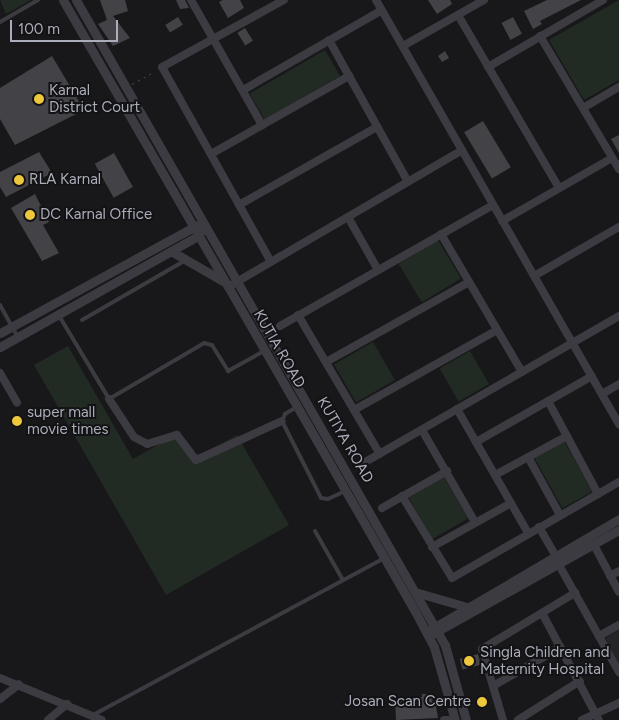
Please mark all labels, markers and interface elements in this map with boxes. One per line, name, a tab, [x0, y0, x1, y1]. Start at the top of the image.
scale bar	[12, 10, 120, 42]
text: 100 m	[18, 20, 60, 38]
place label: Karnal District Court	[49, 81, 140, 116]
marker: Karnal District Court	[33, 93, 45, 105]
place label: RLA Karnal	[29, 171, 101, 189]
marker: RLA Karnal	[13, 174, 25, 186]
place label: DC Karnal Office	[40, 206, 152, 224]
marker: DC Karnal Office	[24, 209, 36, 221]
street label: KUTIA ROAD	[249, 307, 309, 391]
street label: KUTIYA ROAD	[313, 394, 377, 486]
place label: super mall movie times	[27, 403, 109, 438]
marker: super mall movie times	[11, 415, 23, 427]
place label: Singla Children and Maternity Hospital	[480, 643, 609, 678]
marker: Singla Children and Maternity Hospital	[462, 654, 476, 668]
place label: Josan Scan Centre	[345, 693, 471, 711]
marker: Josan Scan Centre	[475, 695, 489, 709]

